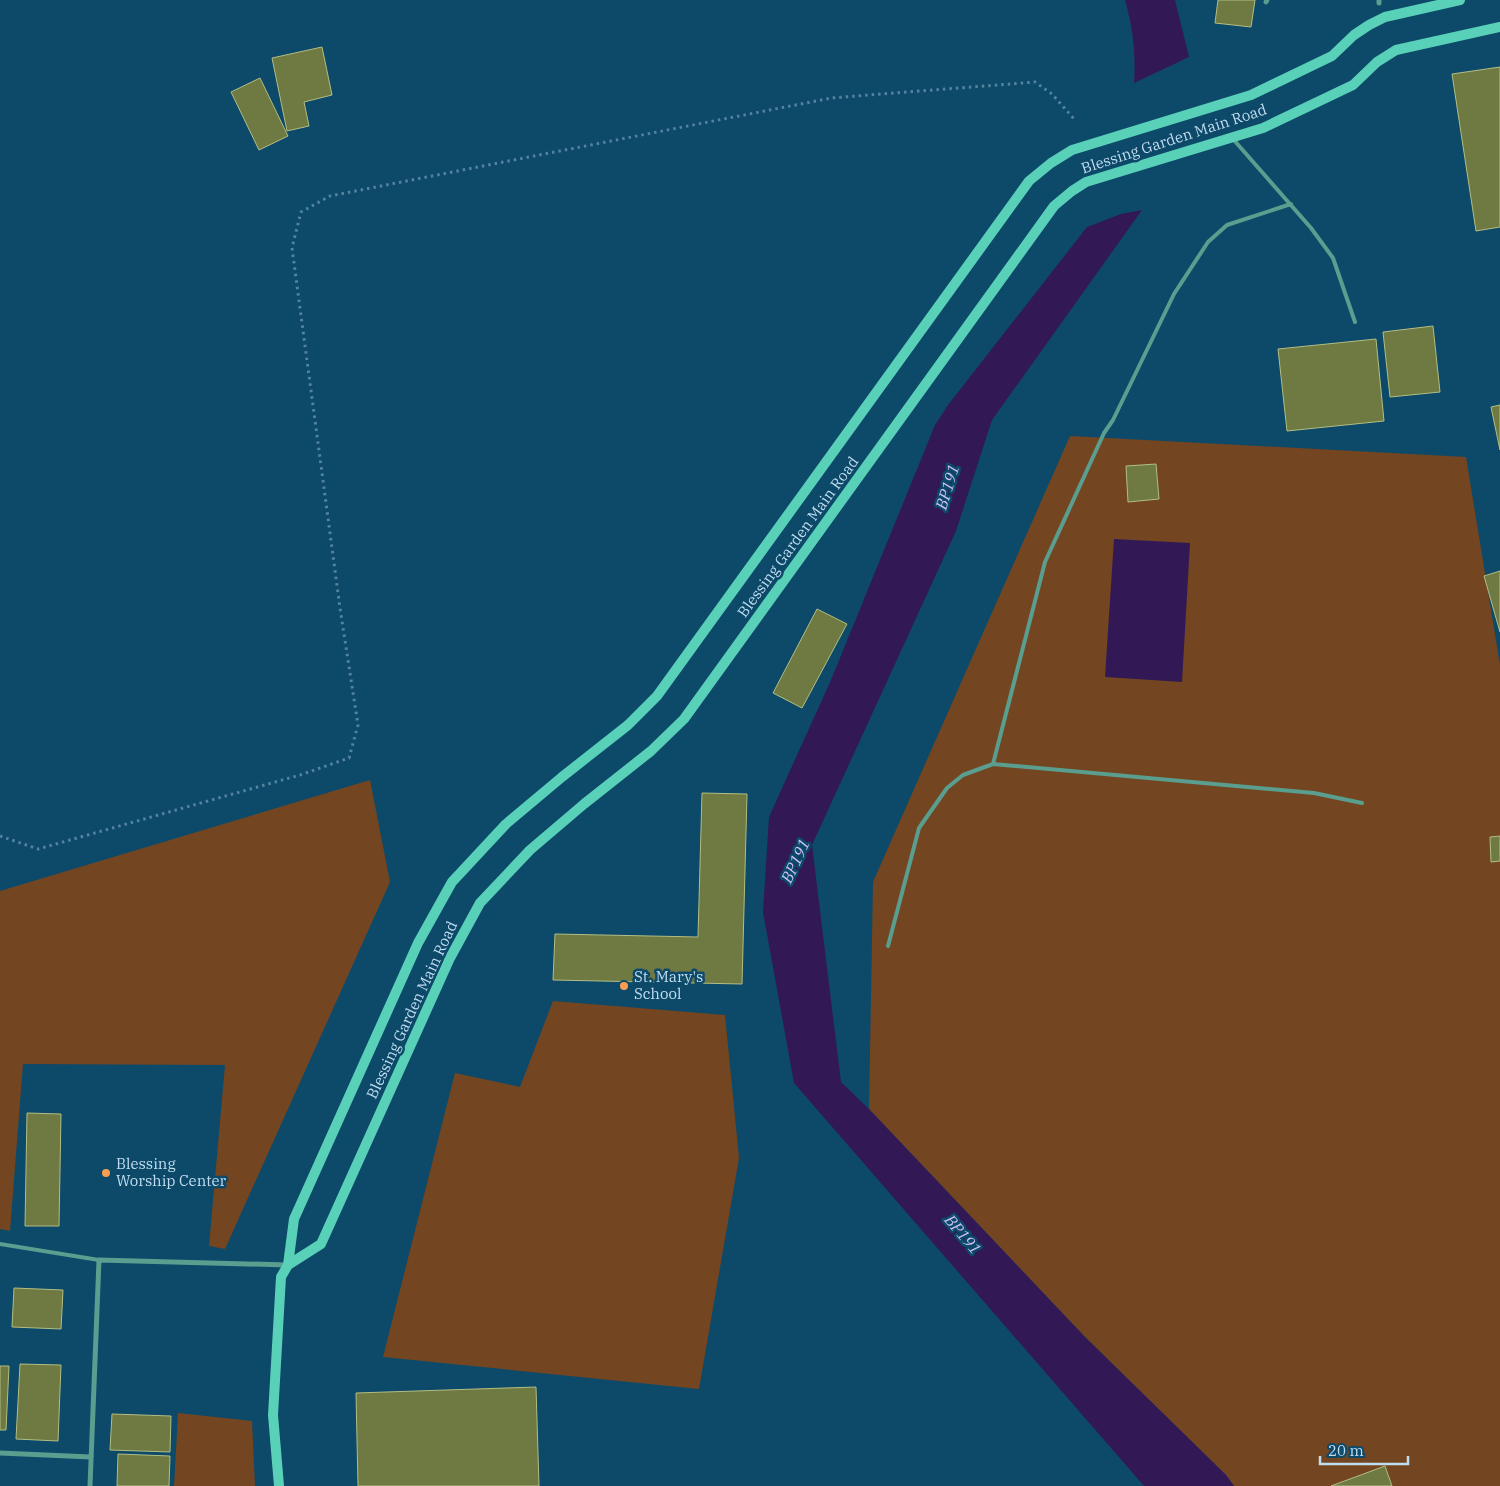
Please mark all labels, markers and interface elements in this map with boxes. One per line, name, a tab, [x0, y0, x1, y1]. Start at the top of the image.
street label: Blessing Garden Main Road	[1079, 100, 1269, 178]
street label: Blessing Garden Main Road	[733, 453, 862, 621]
water label: BP191	[930, 462, 963, 513]
water label: BP191	[776, 836, 814, 887]
street label: Blessing Garden Main Road	[362, 918, 461, 1102]
place label: St. Mary's School	[634, 967, 703, 1003]
marker: St. Mary's School	[618, 980, 630, 992]
place label: Blessing Worship Center	[116, 1154, 227, 1190]
marker: Blessing Worship Center	[100, 1167, 112, 1179]
water label: BP191	[940, 1209, 985, 1258]
scale bar	[1320, 1434, 1408, 1466]
text: 20 m	[1328, 1441, 1364, 1460]

